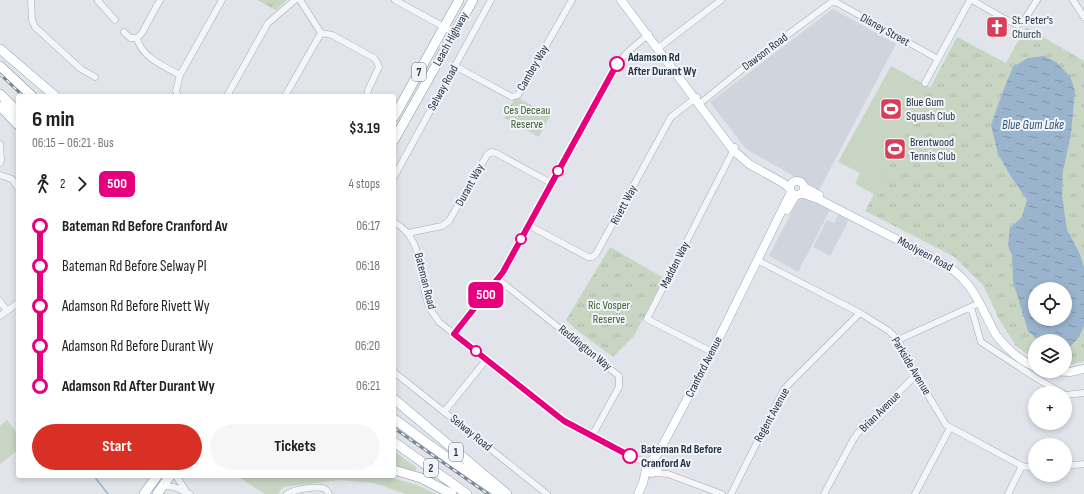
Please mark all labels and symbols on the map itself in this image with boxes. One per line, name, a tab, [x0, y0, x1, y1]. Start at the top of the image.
street label: Leach Highway	[430, 9, 472, 69]
street label: Disney Street	[858, 10, 913, 50]
place label: St. Peter's Church	[1012, 13, 1053, 42]
church icon: St. Peter's Church	[984, 14, 1010, 40]
street label: Dawson Road	[739, 30, 791, 74]
street label: Cambey Way	[514, 42, 552, 94]
place label: Adamson Rd After Durant Wy	[627, 50, 697, 79]
marker: Adamson Rd After Durant Wy	[609, 56, 625, 72]
road number: 7	[412, 63, 426, 81]
street label: Selway Road	[424, 63, 462, 113]
place label: Blue Gum Squash Club	[906, 95, 955, 124]
sports icon: Blue Gum Squash Club	[878, 96, 904, 122]
park label: Ces Deceau Reserve	[504, 103, 550, 132]
water label: Blue Gum Lake	[1002, 117, 1064, 133]
place label: Brentwood Tennis Club	[910, 135, 956, 164]
sports icon: Brentwood Tennis Club	[882, 136, 908, 162]
street label: Durant Way	[452, 161, 488, 209]
unlabelled marker	[552, 165, 564, 177]
street label: Rivett Way	[607, 182, 641, 227]
unlabelled marker	[515, 233, 527, 245]
street label: Moolyeen Road	[895, 233, 955, 275]
street label: Madden Way	[657, 239, 693, 291]
street label: Bateman Road	[411, 251, 439, 311]
line badge: 500	[463, 282, 509, 308]
park label: Ric Vosper Reserve	[588, 298, 631, 327]
street label: Reddington Way	[555, 322, 615, 374]
street label: Cranford Avenue	[682, 334, 726, 400]
street label: Parkside Avenue	[888, 334, 934, 398]
unlabelled marker	[470, 345, 482, 357]
street label: Regent Avenue	[751, 385, 793, 445]
street label: Brian Avenue	[856, 388, 904, 436]
street label: Selway Road	[447, 411, 495, 455]
place label: Bateman Rd Before Cranford Av	[641, 442, 722, 471]
road number: 1	[449, 443, 463, 461]
marker: Bateman Rd Before Cranford Av	[622, 448, 638, 464]
road number: 2	[424, 459, 438, 477]

